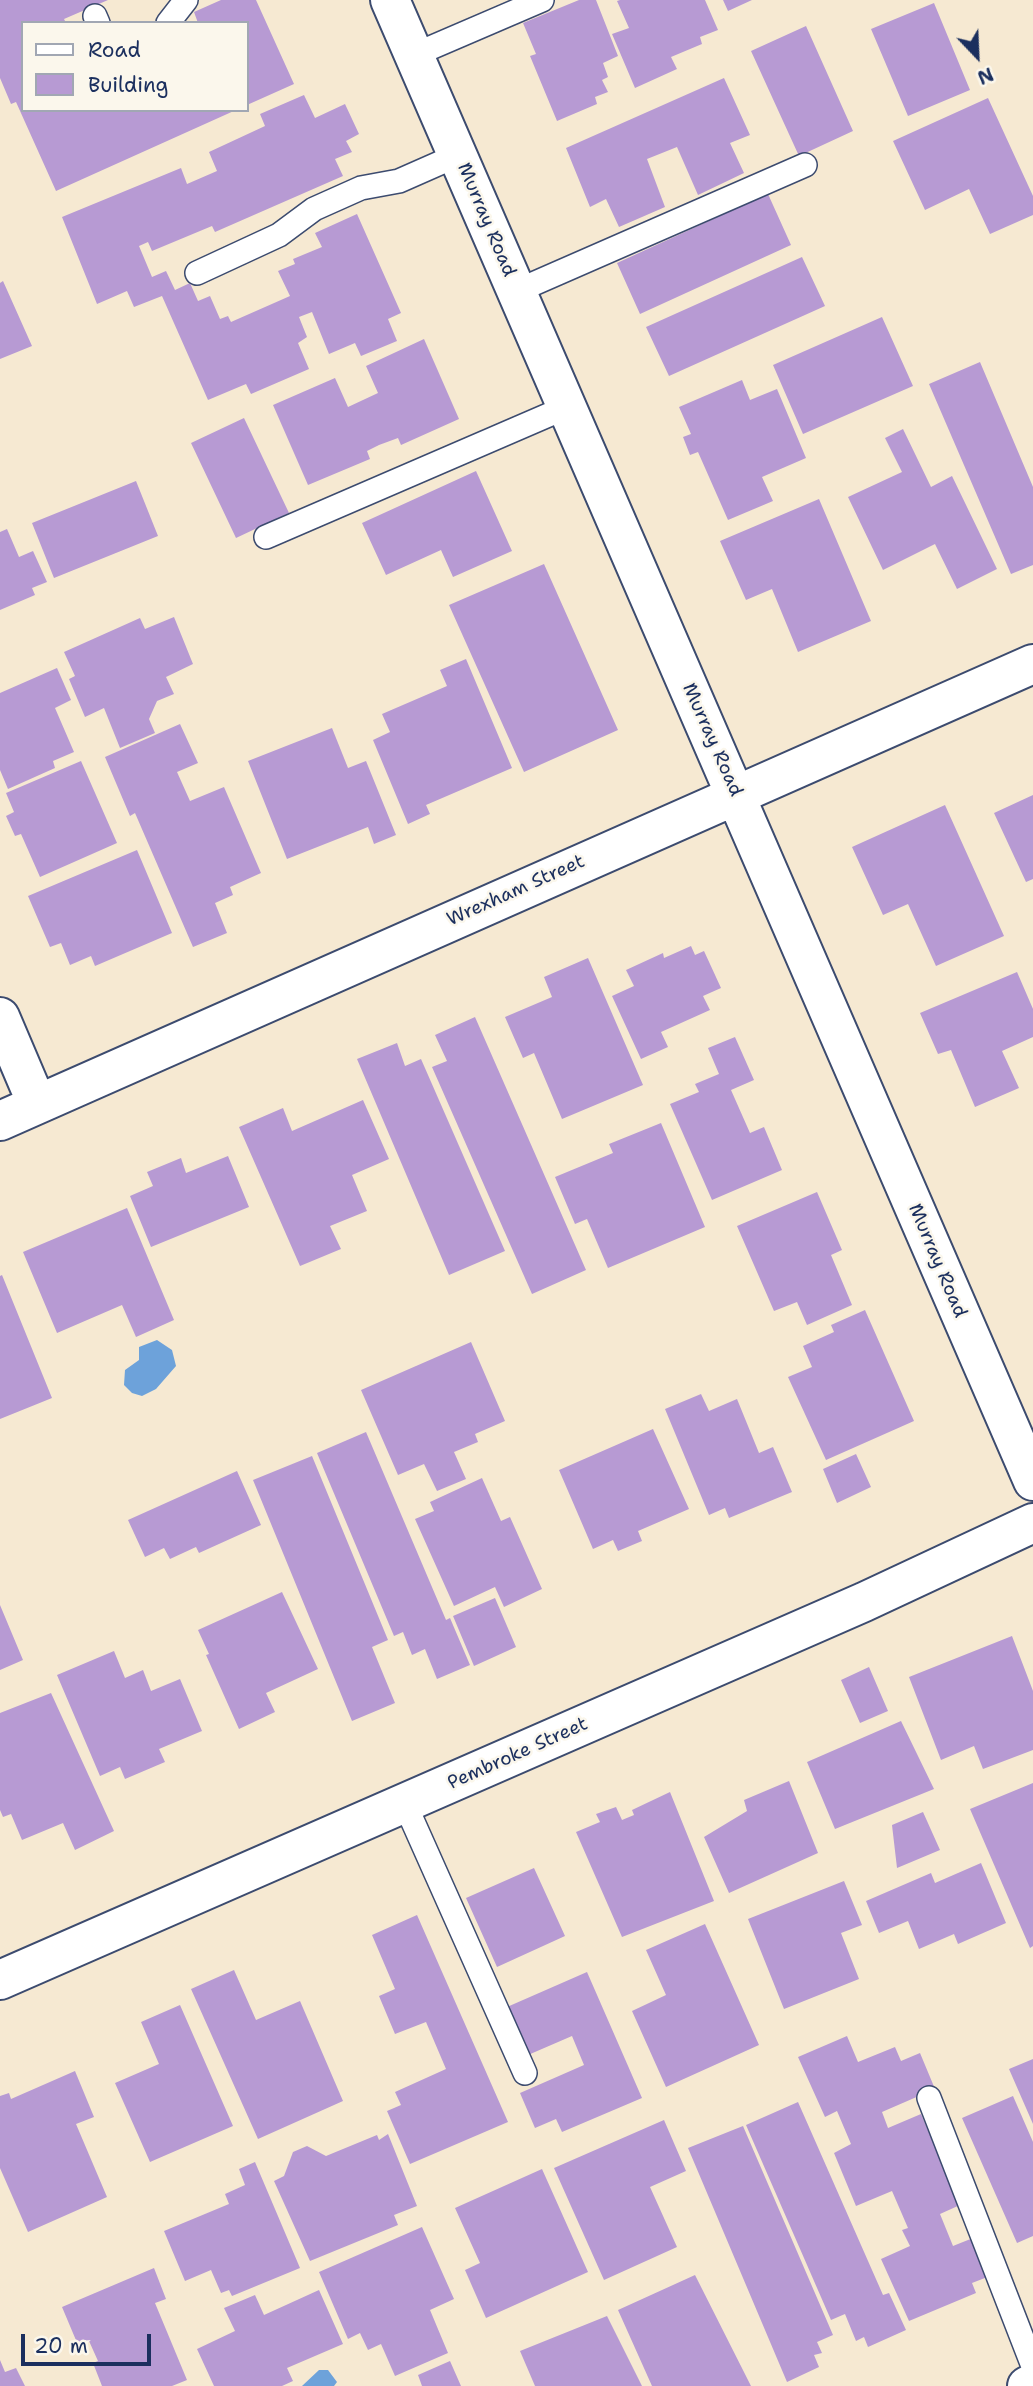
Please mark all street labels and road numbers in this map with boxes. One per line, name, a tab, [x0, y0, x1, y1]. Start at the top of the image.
street label: Murray Road	[452, 160, 520, 280]
street label: Murray Road	[677, 680, 747, 800]
street label: Wrexham Street	[444, 850, 588, 932]
street label: Murray Road	[903, 1201, 971, 1321]
street label: Pembroke Street	[444, 1713, 592, 1795]

